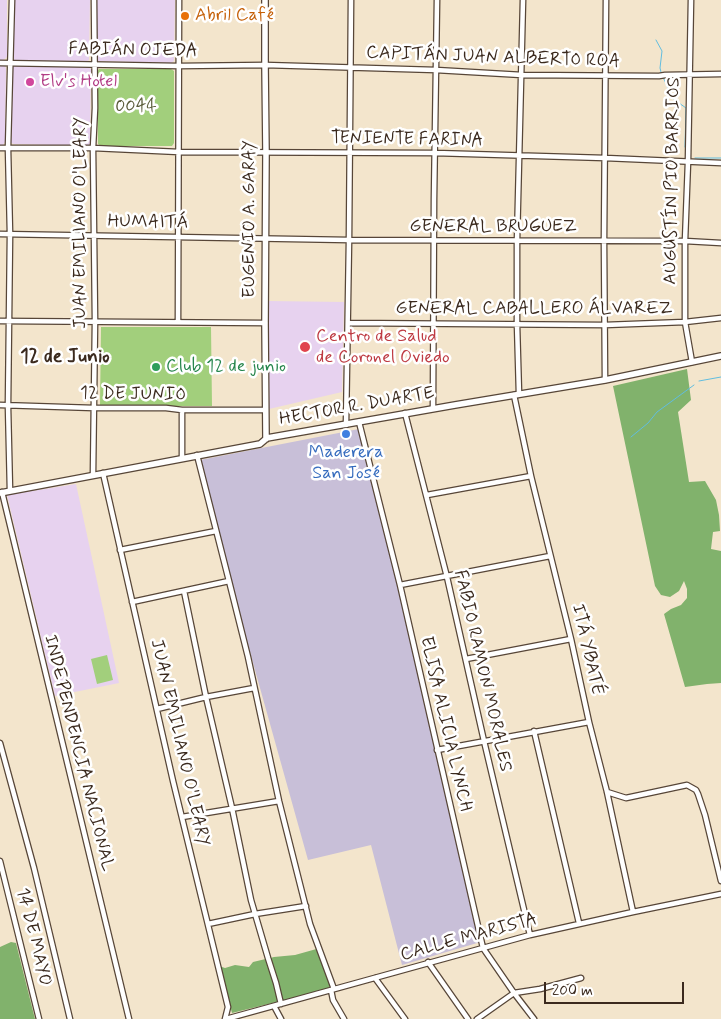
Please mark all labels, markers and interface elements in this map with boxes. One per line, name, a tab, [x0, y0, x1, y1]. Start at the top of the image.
place label: Abril Café	[195, 5, 274, 27]
marker: Abril Café	[179, 10, 191, 22]
street label: FABIÁN OJEDA	[68, 39, 198, 63]
street label: CAPITÁN JUAN ALBERTO ROA	[366, 43, 620, 73]
place label: Elv's Hotel	[40, 71, 117, 93]
marker: Elv's Hotel	[24, 76, 36, 88]
street label: AUGUSTÍN PIO BARRIOS	[660, 77, 686, 285]
park label: 0044	[115, 96, 157, 118]
street label: JUAN EMILIANO O'LEARY	[70, 117, 92, 329]
street label: TENIENTE FARINA	[331, 128, 483, 152]
street label: EUGENIO A. GARAY	[239, 140, 261, 298]
street label: HUMAITÁ	[107, 211, 189, 235]
street label: GENERAL BRUGUEZ	[409, 216, 577, 238]
street label: GENERAL CABALLERO ÁLVAREZ	[396, 298, 672, 320]
place label: Centro de Salud de Coronel Oviedo	[316, 326, 450, 368]
marker: Centro de Salud de Coronel Oviedo	[298, 340, 312, 354]
district label: 12 de Junio	[20, 347, 110, 369]
place label: Club 12 de junio	[166, 356, 286, 378]
marker: Club 12 de junio	[150, 361, 162, 373]
street label: 12 DE JUNIO	[80, 383, 186, 407]
street label: HECTOR R. DUARTE	[278, 383, 436, 431]
marker: Maderera San José	[340, 428, 352, 440]
place label: Maderera San José	[309, 442, 383, 484]
street label: FABIO RAMON MORALES	[448, 568, 516, 774]
street label: ITÁ YBATÉ	[566, 602, 608, 698]
street label: INDEPENDENCIA NACIONAL	[38, 633, 118, 873]
street label: ELISA ALICIA LYNCH	[414, 634, 476, 814]
street label: JUAN EMILIANO O'LEARY	[145, 637, 213, 849]
street label: 14 DE MAYO	[10, 886, 56, 988]
street label: CALLE MARISTA	[398, 909, 540, 967]
scale bar	[546, 972, 686, 1004]
text: 200 m	[552, 981, 593, 1001]

